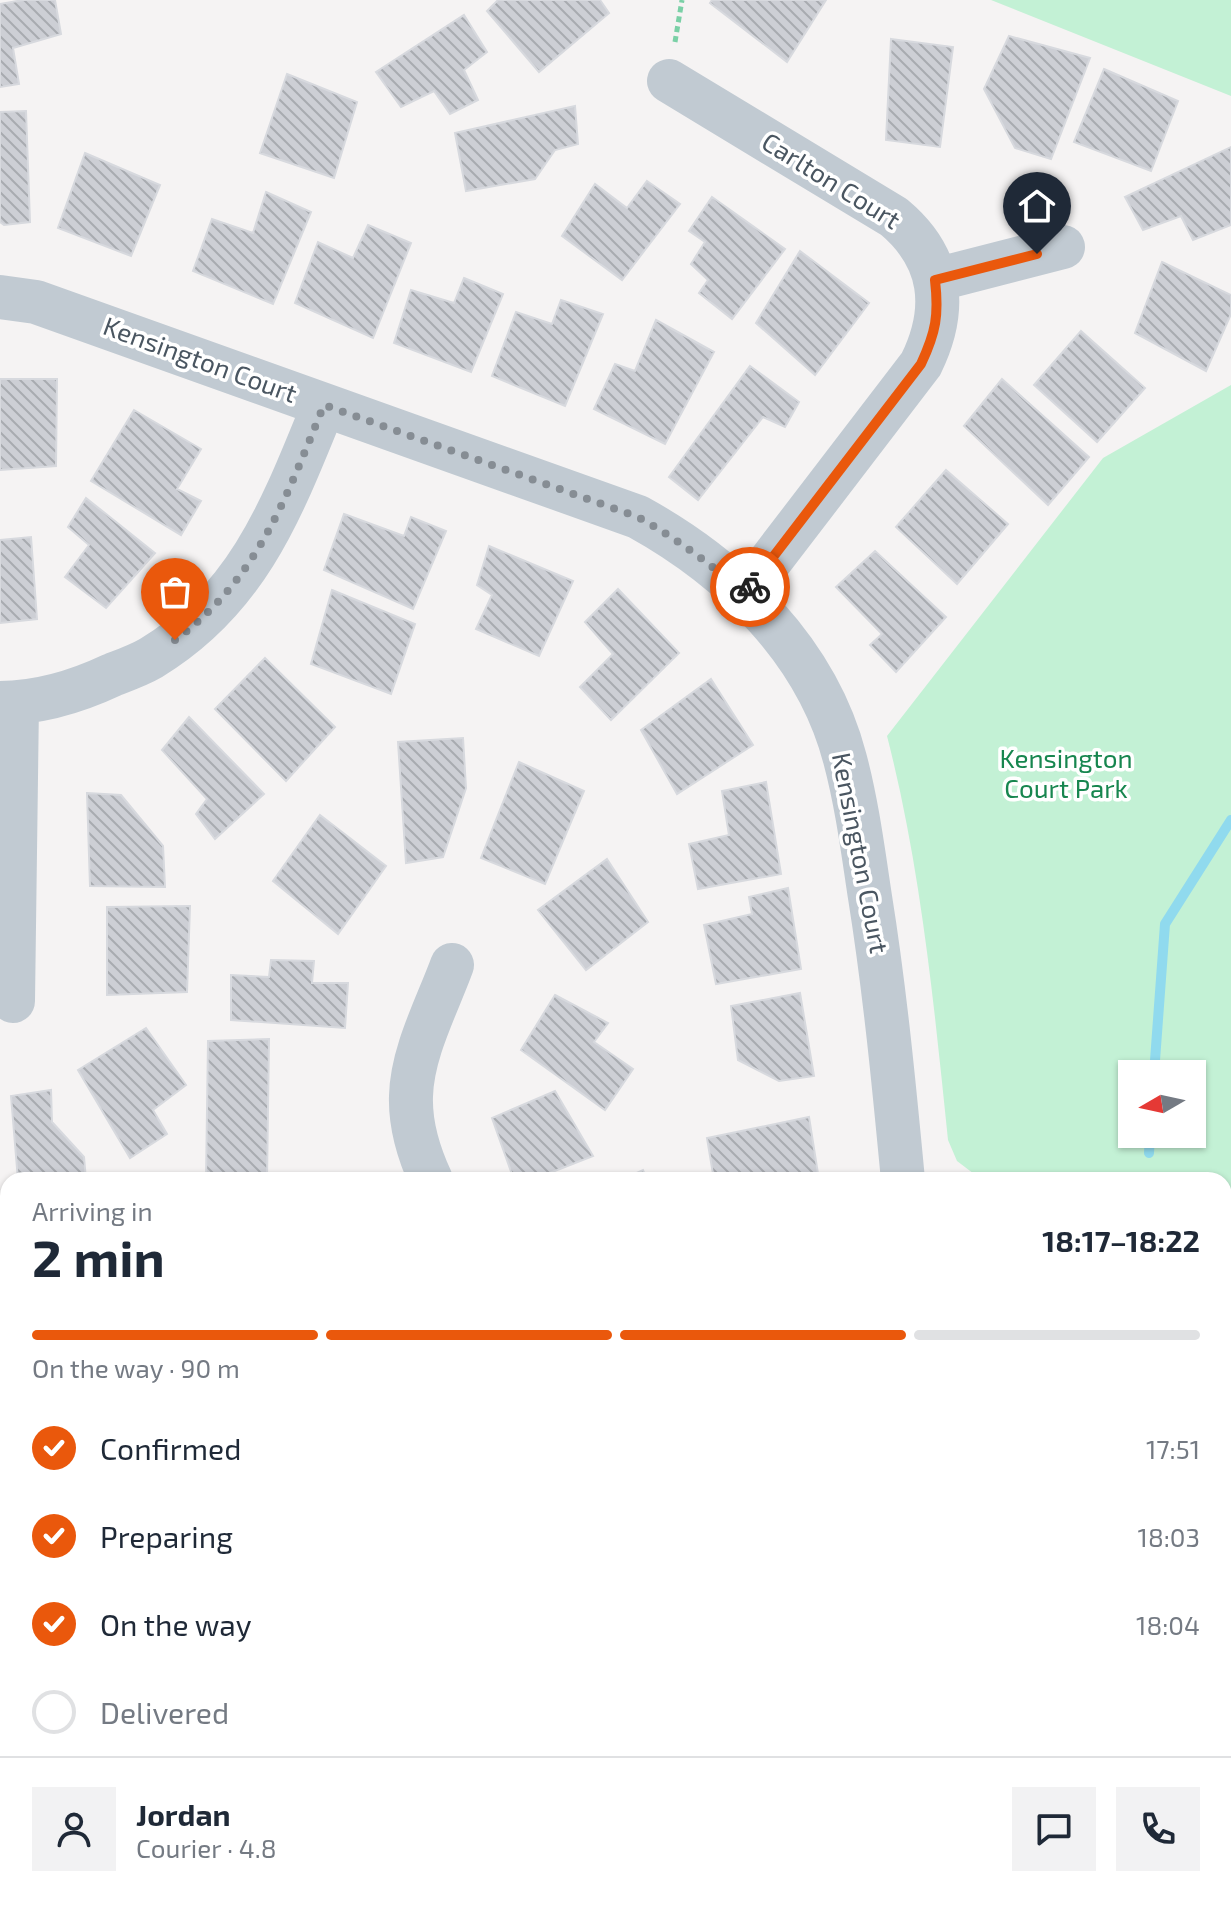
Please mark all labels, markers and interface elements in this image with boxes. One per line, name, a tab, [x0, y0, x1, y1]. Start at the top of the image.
street label: Carlton Court	[757, 125, 907, 235]
pin	[1003, 172, 1071, 254]
icon: home	[1015, 184, 1059, 228]
street label: Kensington Court	[100, 309, 302, 408]
courier	[710, 547, 790, 627]
pin	[141, 558, 209, 640]
icon: bike	[728, 565, 772, 609]
icon: bag	[153, 570, 197, 614]
park label: Kensington Court Park	[999, 742, 1133, 803]
street label: Kensington Court	[827, 750, 896, 956]
north arrow	[1118, 1060, 1206, 1148]
map controls	[1118, 1060, 1206, 1148]
text: Arriving in	[32, 1195, 153, 1226]
text: 18:17–18:22	[1042, 1222, 1200, 1258]
text: 2 min	[32, 1225, 165, 1287]
text: On the way · 90 m	[32, 1352, 240, 1383]
icon: check	[32, 1426, 76, 1470]
text: Confirmed	[100, 1430, 241, 1466]
text: 17:51	[1146, 1433, 1200, 1464]
icon: check	[32, 1514, 76, 1558]
text: Preparing	[100, 1518, 233, 1554]
text: 18:03	[1138, 1521, 1200, 1552]
icon: check	[32, 1602, 76, 1646]
text: On the way	[100, 1606, 252, 1642]
text: 18:04	[1136, 1609, 1200, 1640]
text: Delivered	[100, 1694, 229, 1730]
button: person	[32, 1787, 116, 1871]
button: chat	[1012, 1787, 1096, 1871]
button: phone	[1116, 1787, 1200, 1871]
text: Jordan	[136, 1796, 231, 1832]
text: Courier · 4.8	[136, 1832, 277, 1863]

